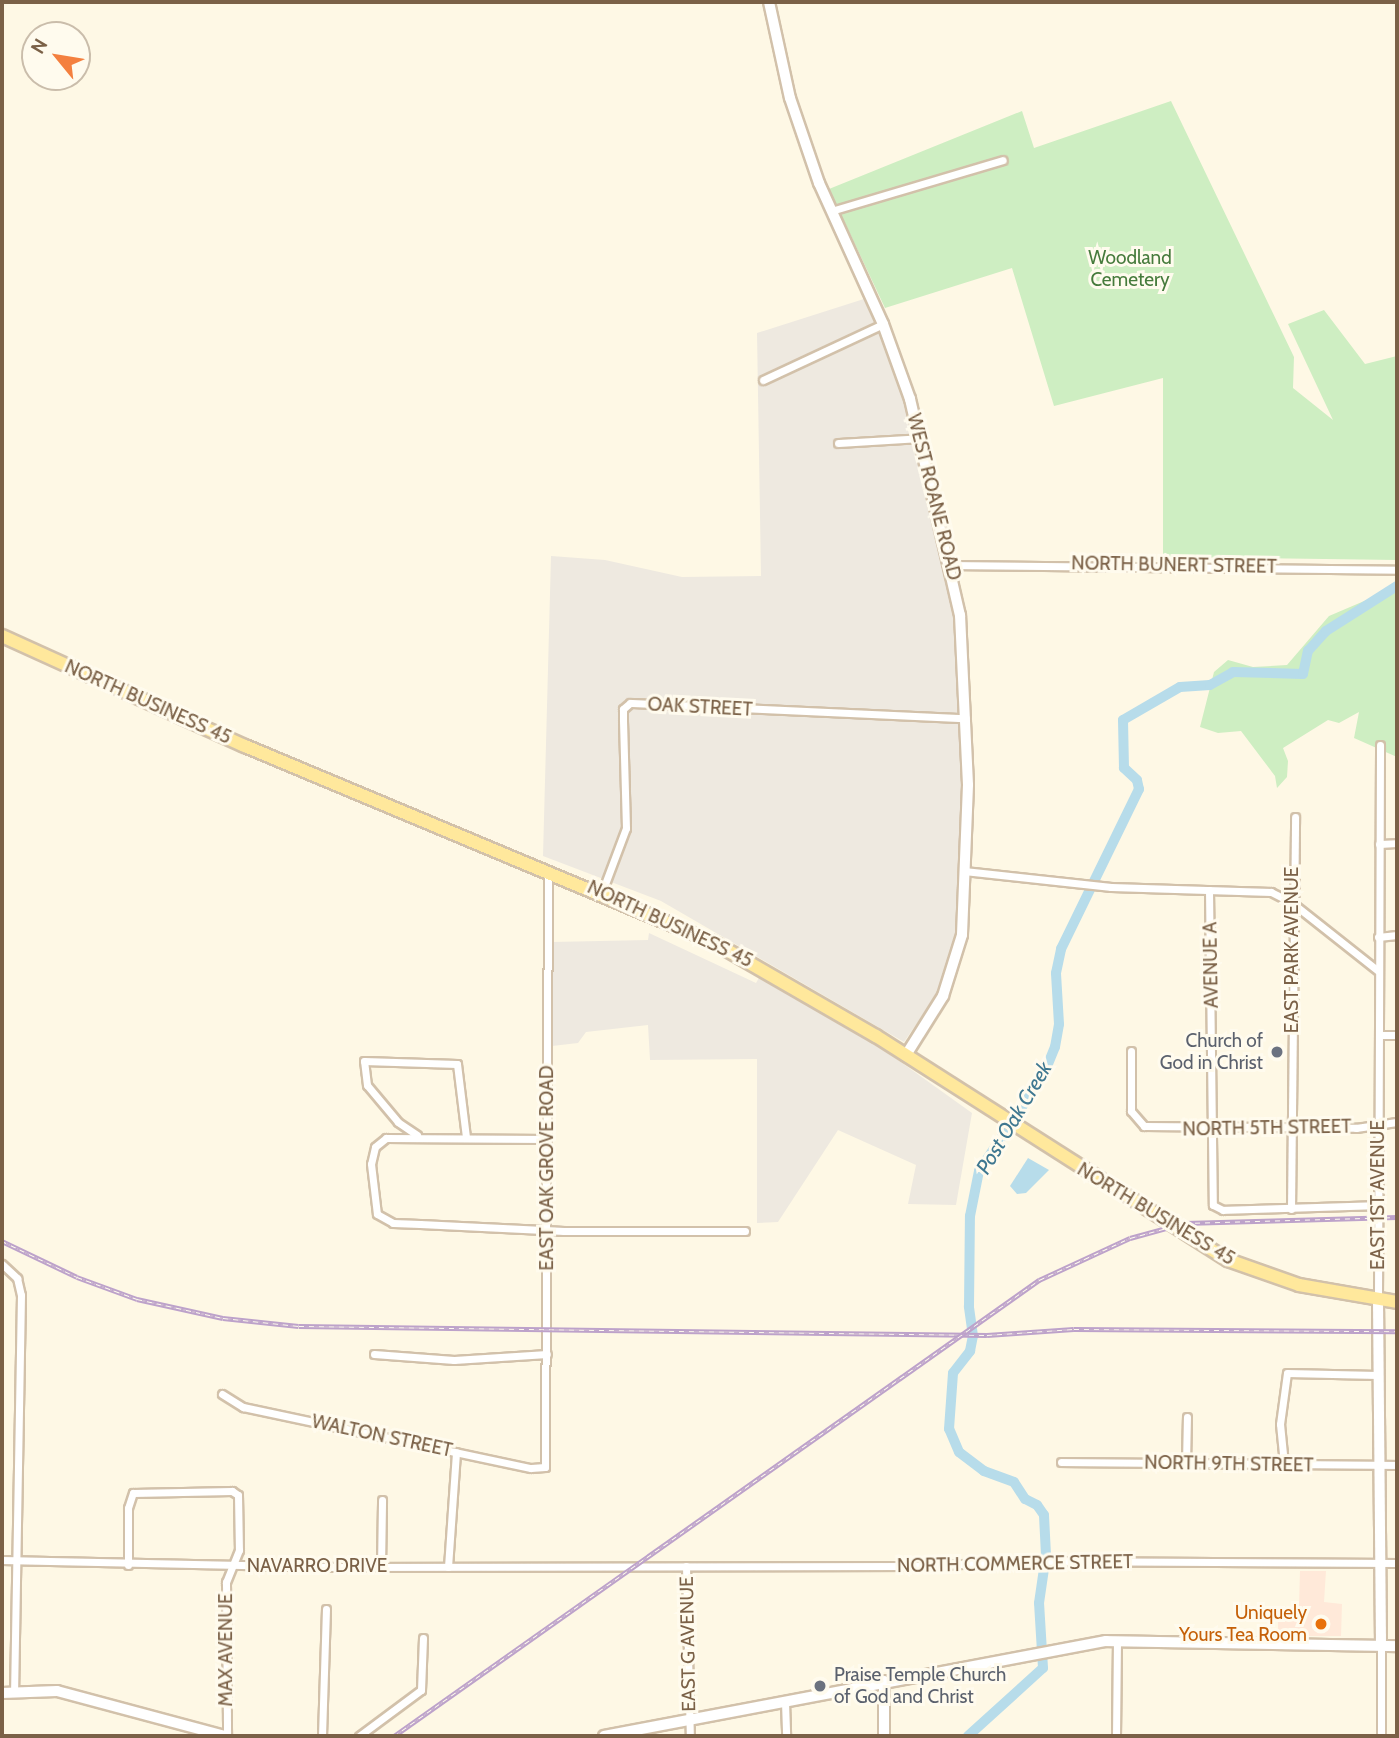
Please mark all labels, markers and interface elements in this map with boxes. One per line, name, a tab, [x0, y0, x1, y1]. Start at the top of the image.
north arrow	[21, 21, 91, 91]
text: N	[26, 35, 52, 58]
park label: Woodland Cemetery	[1088, 247, 1172, 291]
street label: WEST ROANE ROAD	[902, 411, 966, 583]
street label: NORTH BUNERT STREET	[1071, 552, 1277, 578]
street label: NORTH BUSINESS 45	[61, 655, 235, 749]
street label: OAK STREET	[647, 693, 753, 721]
street label: EAST PARK AVENUE	[1281, 867, 1303, 1033]
street label: NORTH BUSINESS 45	[584, 876, 756, 972]
street label: AVENUE A	[1199, 922, 1223, 1008]
place label: Church of God in Christ	[1160, 1030, 1263, 1074]
marker: Church of God in Christ	[1269, 1044, 1285, 1060]
water label: Post Oak Creek	[971, 1057, 1057, 1179]
street label: EAST OAK GROVE ROAD	[536, 1065, 558, 1271]
street label: NORTH 5TH STREET	[1182, 1115, 1352, 1141]
street label: EAST 1ST AVENUE	[1367, 1120, 1389, 1270]
street label: NORTH BUSINESS 45	[1073, 1158, 1239, 1270]
street label: WALTON STREET	[310, 1410, 454, 1462]
street label: NORTH 9TH STREET	[1144, 1451, 1314, 1477]
street label: NORTH COMMERCE STREET	[897, 1551, 1133, 1577]
street label: NAVARRO DRIVE	[247, 1555, 387, 1577]
street label: EAST G AVENUE	[675, 1576, 701, 1712]
street label: MAX AVENUE	[215, 1593, 237, 1707]
place label: Uniquely Yours Tea Room	[1179, 1602, 1307, 1646]
marker: Uniquely Yours Tea Room	[1313, 1616, 1329, 1632]
place label: Praise Temple Church of God and Christ	[834, 1664, 1006, 1708]
marker: Praise Temple Church of God and Christ	[812, 1678, 828, 1694]

